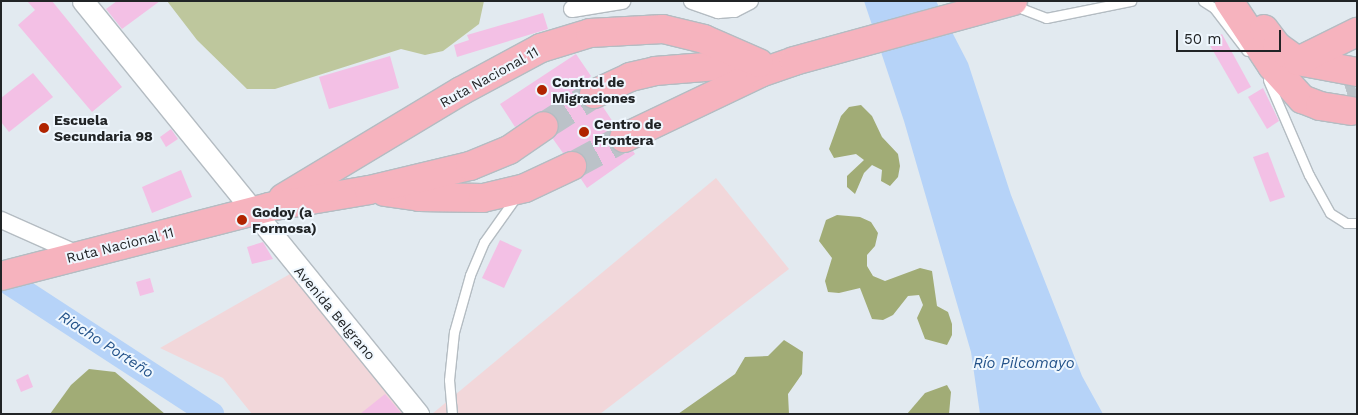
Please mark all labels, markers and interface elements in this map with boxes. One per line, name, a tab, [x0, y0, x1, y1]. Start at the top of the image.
scale bar	[1178, 20, 1283, 52]
text: 50 m	[1184, 30, 1221, 48]
street label: Ruta Nacional 11	[436, 43, 542, 111]
place label: Control de Migraciones	[552, 74, 635, 106]
marker: Control de Migraciones	[536, 84, 548, 96]
place label: Escuela Secundaria 98	[54, 112, 153, 144]
place label: Centro de Frontera	[594, 116, 662, 148]
marker: Escuela Secundaria 98	[38, 122, 50, 134]
marker: Centro de Frontera	[578, 126, 590, 138]
place label: Godoy (a Formosa)	[252, 204, 317, 236]
marker: Godoy (a Formosa)	[236, 214, 248, 226]
street label: Ruta Nacional 11	[64, 223, 176, 267]
street label: Avenida Belgrano	[291, 263, 379, 363]
water label: Riacho Porteño	[55, 308, 157, 382]
water label: Río Pilcomayo	[973, 355, 1075, 373]

